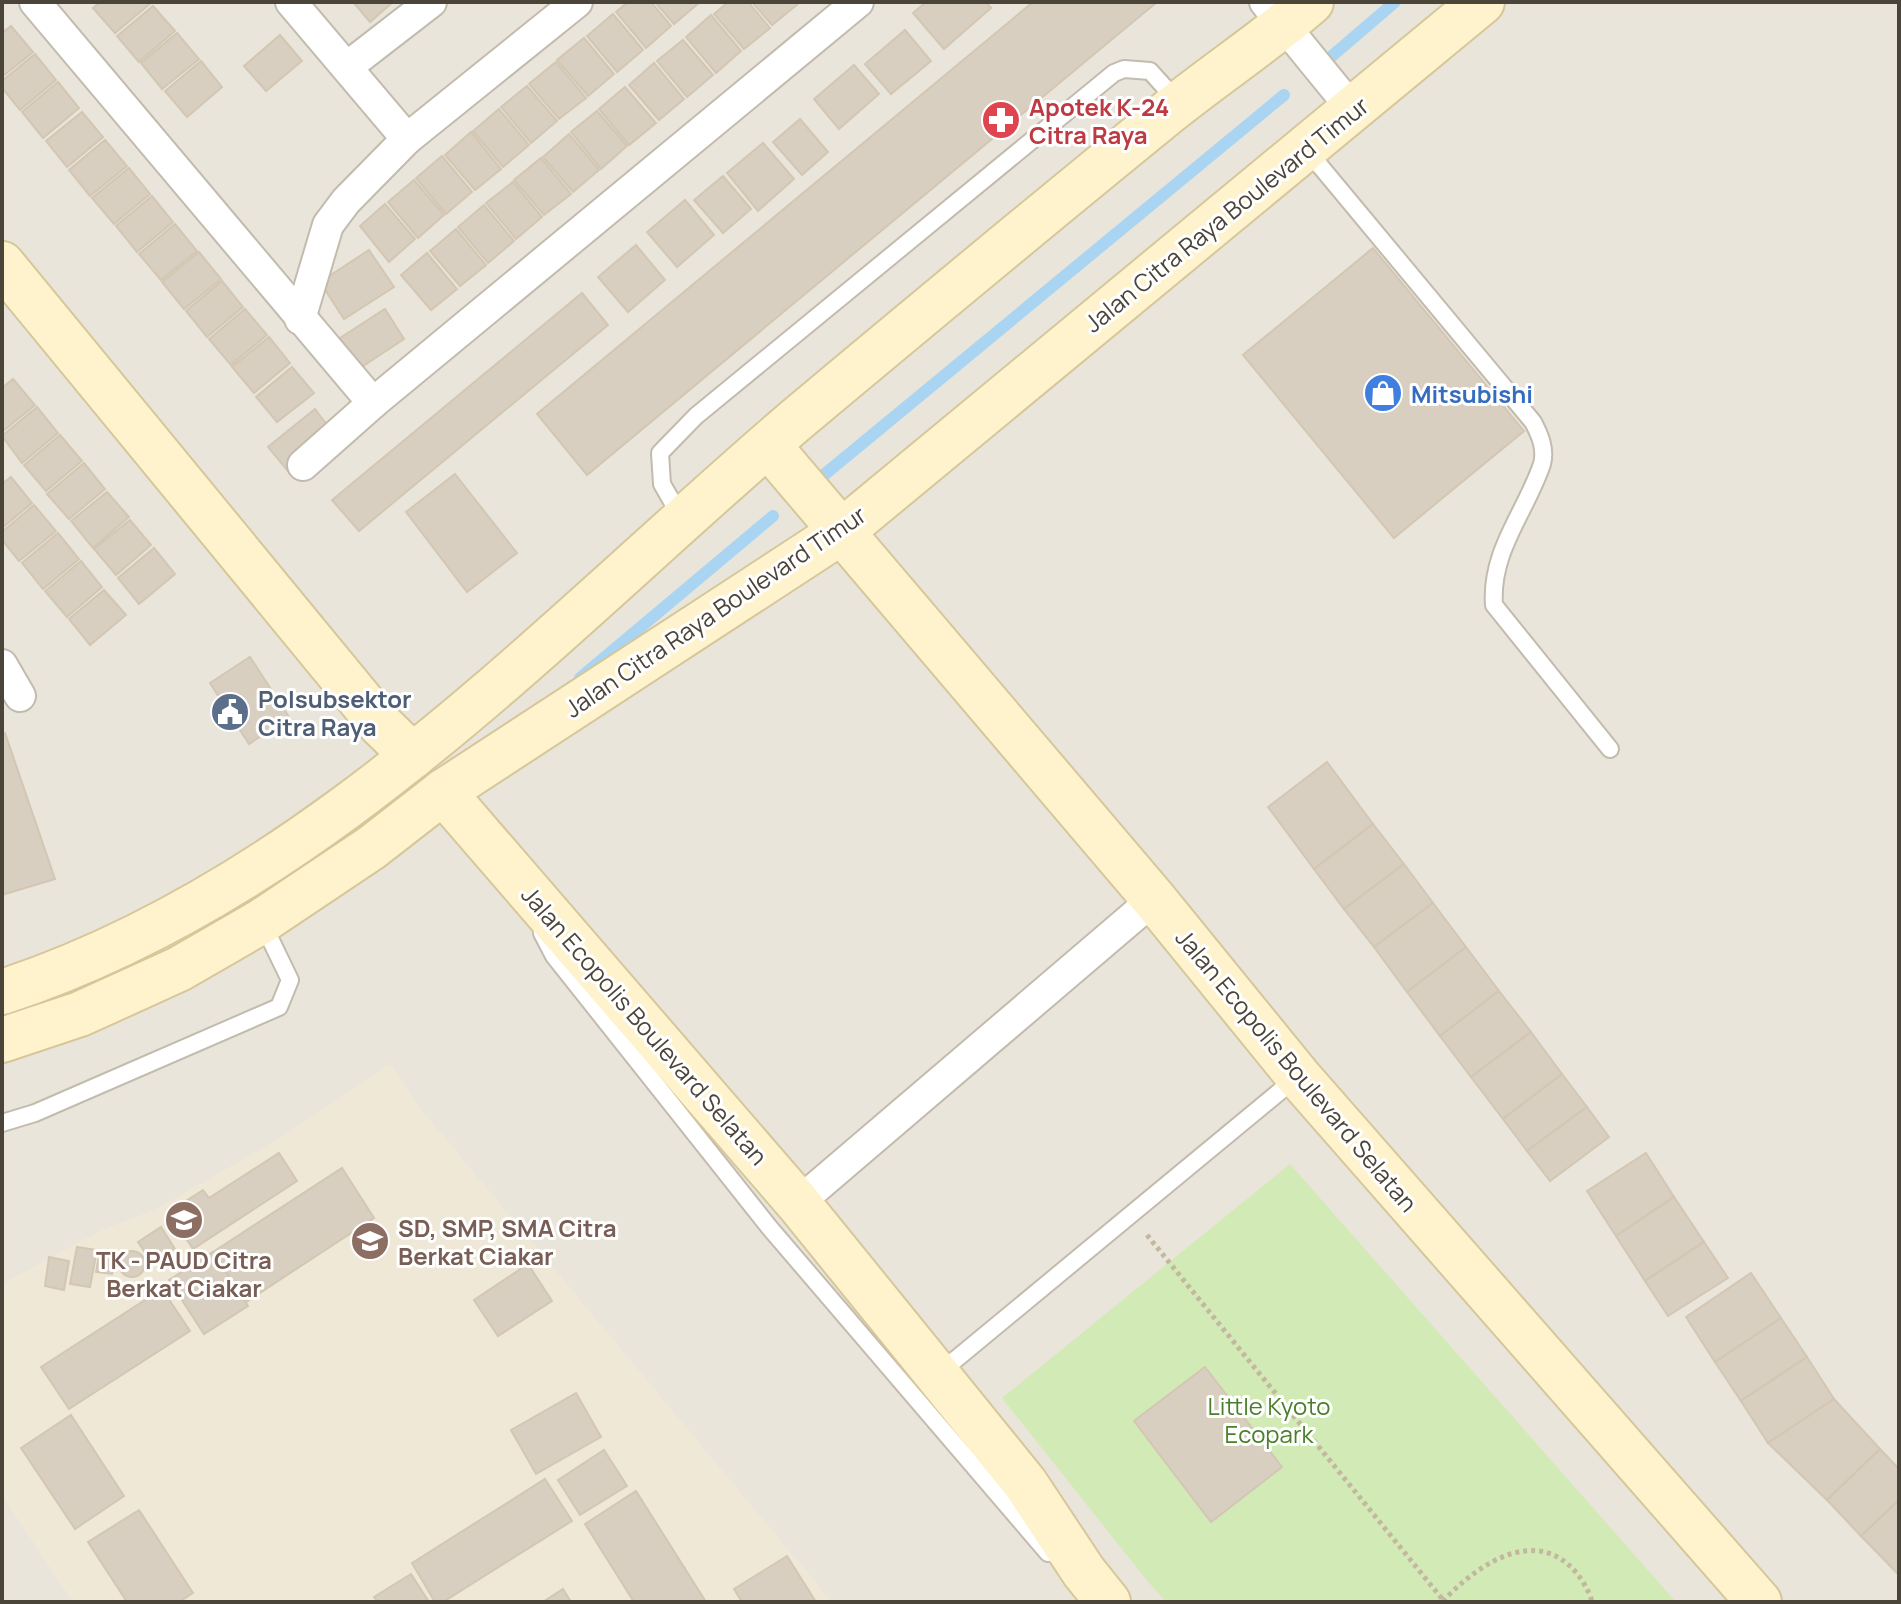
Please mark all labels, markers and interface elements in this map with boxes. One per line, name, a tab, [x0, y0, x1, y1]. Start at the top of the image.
street label: Jalan Citra Raya Boulevard Timur	[1077, 89, 1375, 339]
place label: Apotek K-24 Citra Raya	[1029, 90, 1169, 151]
pharmacy icon: Apotek K-24 Citra Raya	[980, 99, 1022, 141]
shop icon: Mitsubishi	[1362, 372, 1404, 414]
place label: Mitsubishi	[1411, 377, 1533, 410]
street label: Jalan Citra Raya Boulevard Timur	[558, 497, 872, 724]
place label: Polsubsektor Citra Raya	[258, 682, 412, 743]
public building icon: Polsubsektor Citra Raya	[209, 691, 251, 733]
street label: Jalan Ecopolis Boulevard Selatan	[515, 878, 775, 1172]
street label: Jalan Ecopolis Boulevard Selatan	[1169, 922, 1425, 1218]
school or university icon: TK - PAUD Citra Berkat Ciakar	[163, 1199, 205, 1241]
place label: SD, SMP, SMA Citra Berkat Ciakar	[398, 1211, 617, 1272]
school or university icon: SD, SMP, SMA Citra Berkat Ciakar	[349, 1220, 391, 1262]
place label: TK - PAUD Citra Berkat Ciakar	[96, 1243, 272, 1304]
park label: Little Kyoto Ecopark	[1208, 1389, 1330, 1450]

